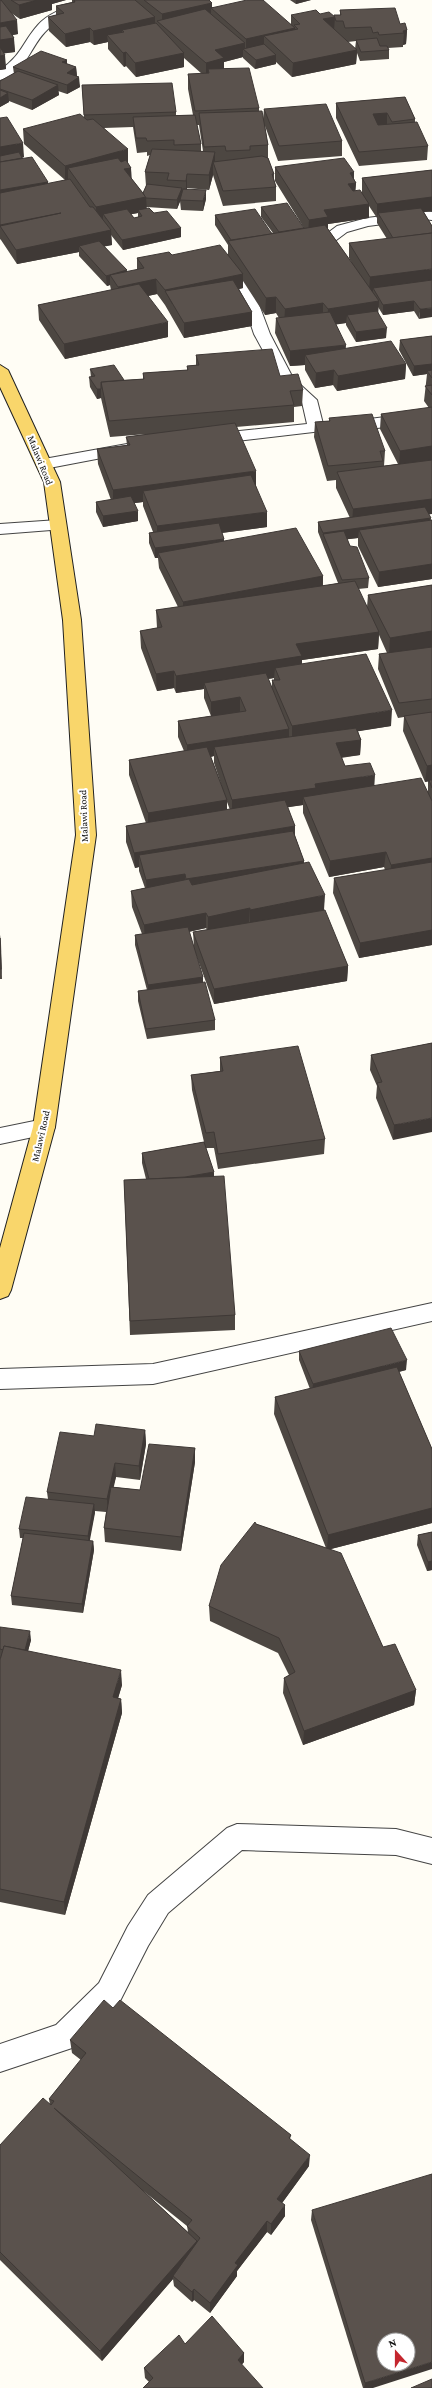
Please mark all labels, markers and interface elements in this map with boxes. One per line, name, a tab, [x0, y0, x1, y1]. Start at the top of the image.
street label: Malawi Road	[26, 434, 56, 487]
street label: Malawi Road	[77, 789, 90, 842]
street label: Malawi Road	[29, 1109, 52, 1163]
north arrow	[376, 2332, 416, 2372]
text: N	[387, 2336, 399, 2350]

